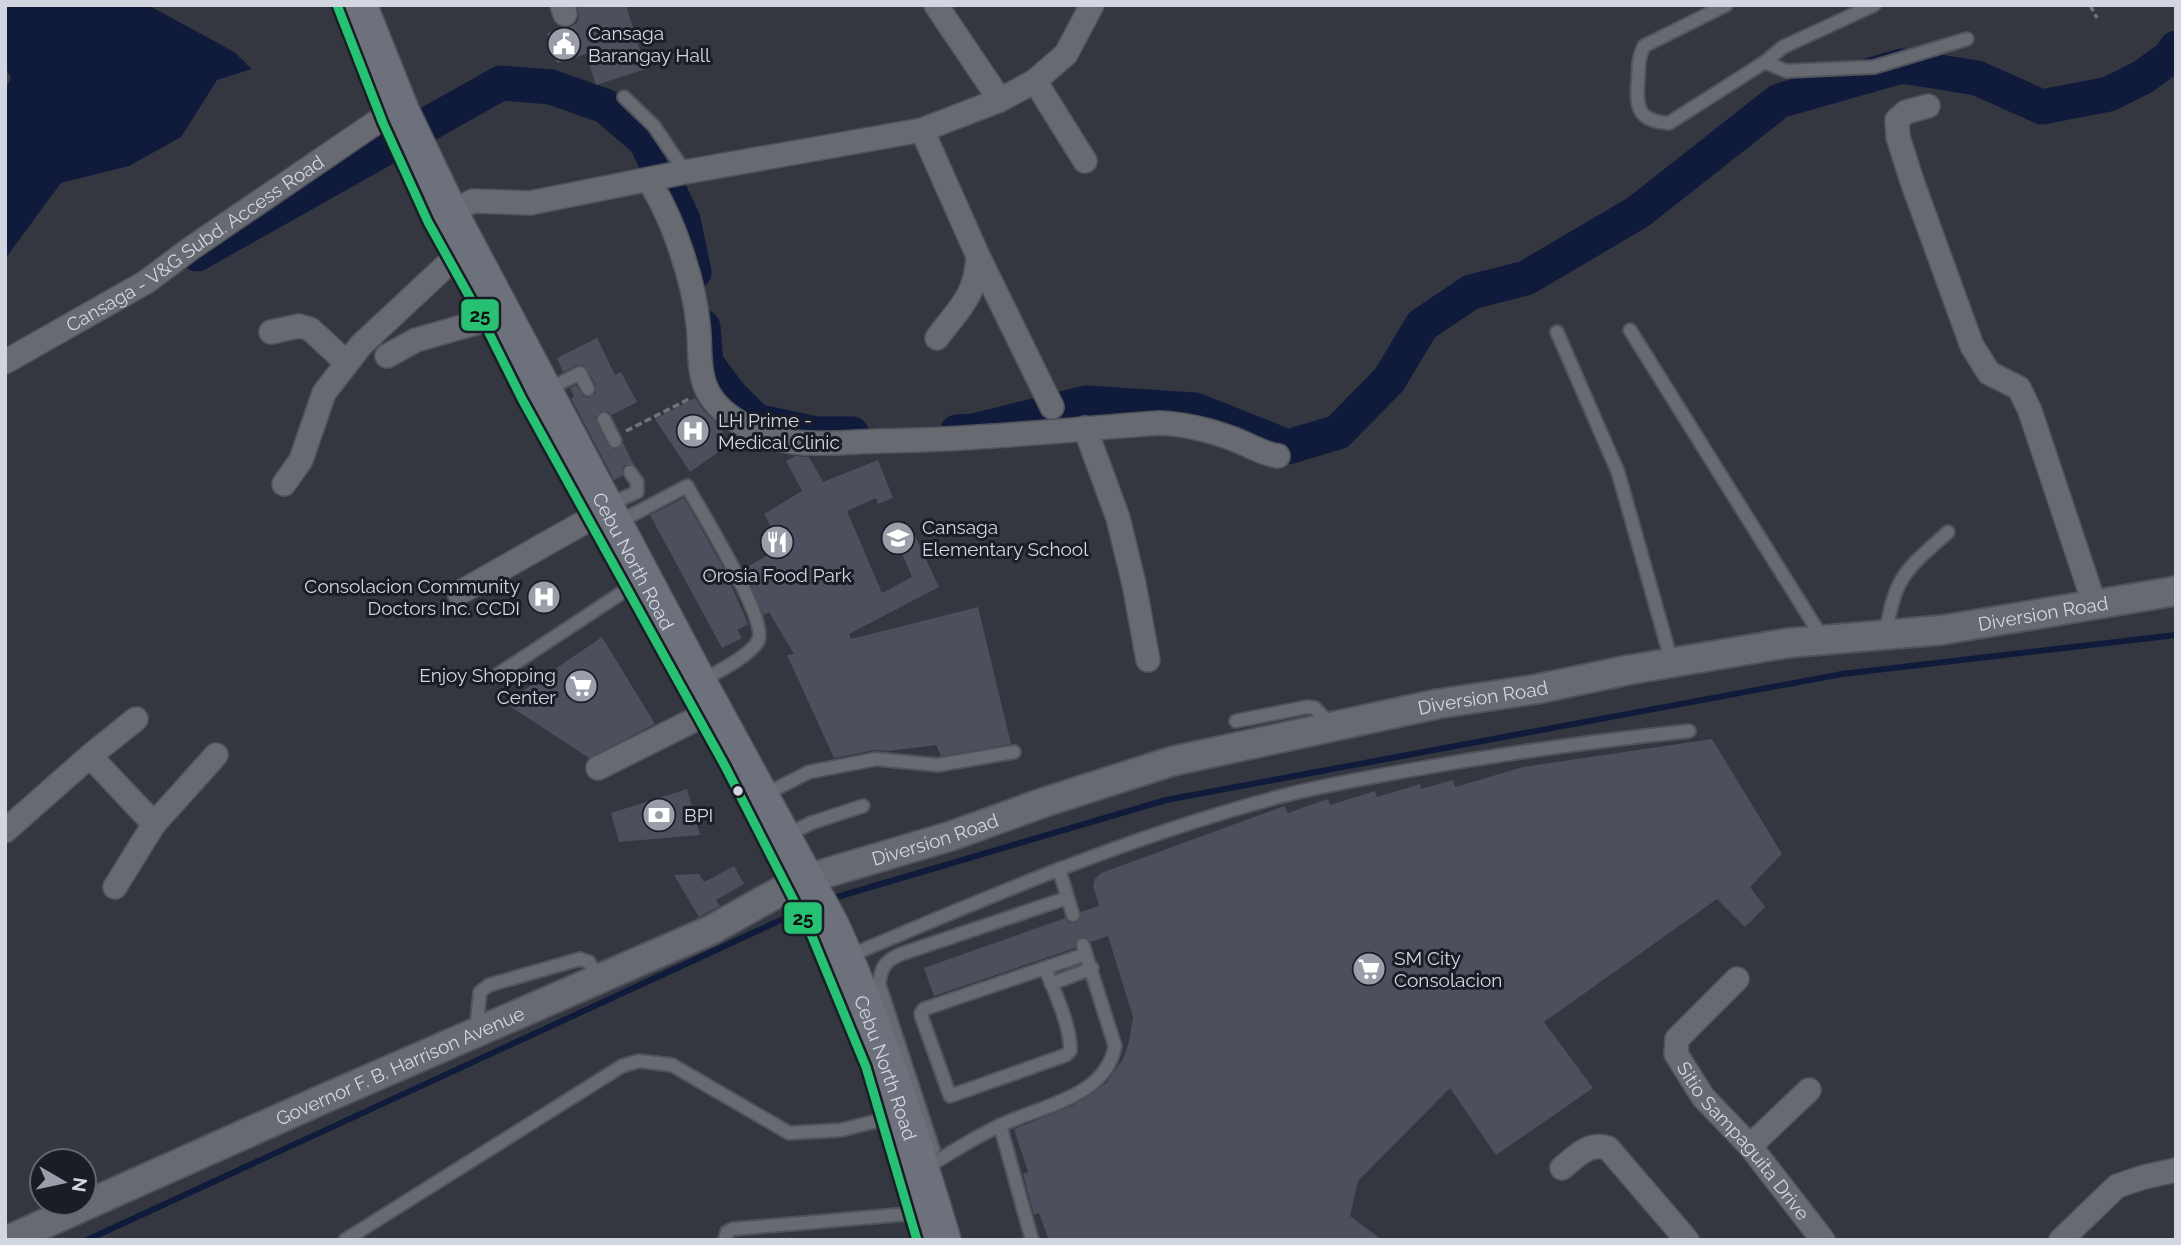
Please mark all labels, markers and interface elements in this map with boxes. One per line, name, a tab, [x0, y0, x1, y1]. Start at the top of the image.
place label: Cansaga Barangay Hall	[588, 22, 711, 66]
public building icon: Cansaga Barangay Hall	[545, 25, 583, 63]
street label: Cansaga - V&G Subd. Access Road	[62, 150, 328, 336]
line badge: 25	[460, 298, 500, 332]
text: 25	[469, 304, 491, 326]
place label: LH Prime - Medical Clinic	[718, 409, 840, 453]
hospital icon: LH Prime - Medical Clinic	[674, 412, 712, 450]
street label: Cebu North Road	[588, 488, 679, 634]
place label: Cansaga Elementary School	[922, 516, 1089, 560]
school or university icon: Cansaga Elementary School	[879, 519, 917, 557]
restaurant icon: Orosia Food Park	[758, 523, 796, 561]
place label: Orosia Food Park	[702, 564, 852, 586]
place label: Consolacion Community Doctors Inc. CCDI	[304, 575, 520, 619]
hospital icon: Consolacion Community Doctors Inc. CCDI	[525, 578, 563, 616]
street label: Diversion Road	[1976, 591, 2110, 635]
place label: Enjoy Shopping Center	[419, 664, 556, 708]
supermarket icon: Enjoy Shopping Center	[562, 667, 600, 705]
street label: Diversion Road	[1416, 676, 1550, 719]
unlabelled marker	[731, 784, 745, 798]
bank icon: BPI	[640, 796, 678, 834]
place label: BPI	[684, 804, 713, 826]
street label: Diversion Road	[869, 809, 1001, 870]
line badge: 25	[783, 901, 823, 935]
text: 25	[792, 907, 814, 929]
place label: SM City Consolacion	[1394, 947, 1502, 991]
supermarket icon: SM City Consolacion	[1350, 950, 1388, 988]
street label: Cebu North Road	[850, 992, 921, 1143]
street label: Governor F. B. Harrison Avenue	[272, 1002, 528, 1130]
street label: Sitio Sampaguita Drive	[1673, 1058, 1814, 1224]
north arrow	[28, 1147, 98, 1217]
text: N	[68, 1176, 92, 1194]

